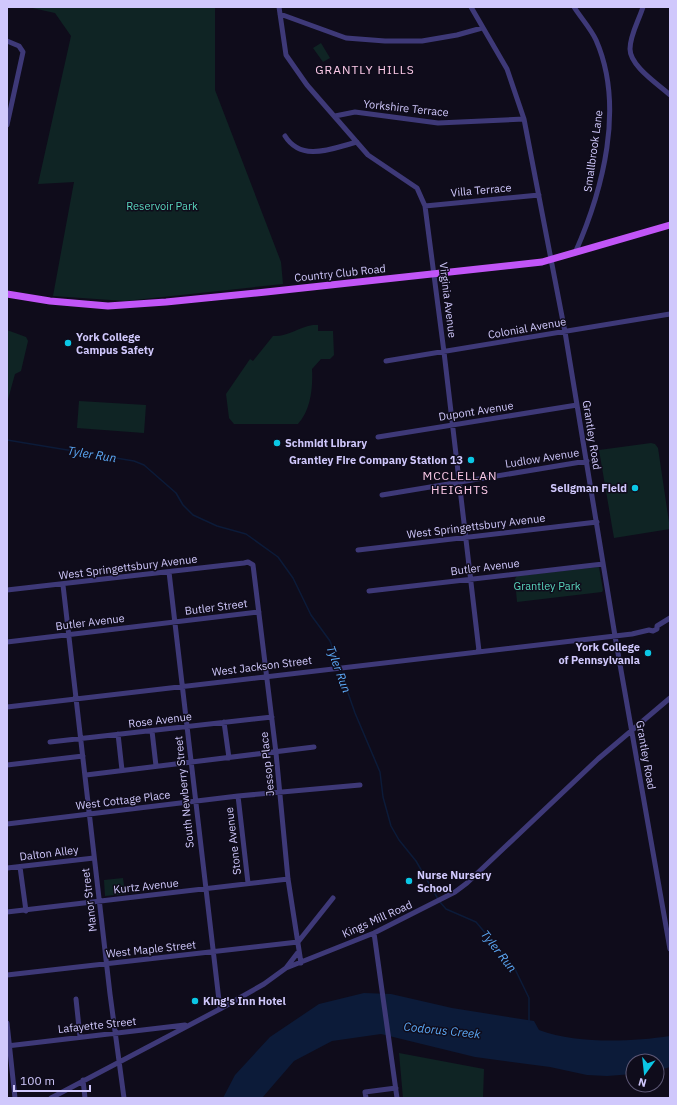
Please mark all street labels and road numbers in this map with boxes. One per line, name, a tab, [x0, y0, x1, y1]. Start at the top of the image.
street label: Yorkshire Terrace	[363, 97, 449, 119]
street label: Smallbrook Lane	[580, 109, 606, 193]
street label: Villa Terrace	[450, 180, 512, 200]
street label: Country Club Road	[294, 261, 386, 285]
street label: Virginia Avenue	[436, 261, 460, 339]
street label: Colonial Avenue	[487, 314, 567, 342]
street label: Dupont Avenue	[438, 398, 514, 424]
street label: Grantley Road	[580, 399, 604, 471]
street label: Ludlow Avenue	[504, 445, 580, 471]
street label: West Springettsbury Avenue	[406, 511, 546, 541]
street label: West Springettsbury Avenue	[58, 552, 198, 582]
street label: Butler Avenue	[450, 556, 520, 578]
street label: Butler Street	[184, 596, 248, 618]
street label: Butler Avenue	[55, 611, 125, 633]
street label: West Jackson Street	[211, 653, 313, 679]
street label: Rose Avenue	[128, 709, 192, 731]
street label: Grantley Road	[633, 719, 659, 791]
street label: Jessop Place	[257, 731, 277, 797]
street label: South Newberry Street	[171, 735, 197, 849]
street label: West Cottage Place	[75, 787, 171, 813]
street label: Stone Avenue	[222, 806, 244, 876]
street label: Dalton Alley	[19, 842, 80, 864]
street label: Manor Street	[78, 867, 100, 933]
street label: Kurtz Avenue	[113, 876, 179, 896]
street label: Kings Mill Road	[340, 897, 414, 941]
street label: West Maple Street	[105, 937, 197, 961]
street label: Lafayette Street	[57, 1014, 137, 1036]

